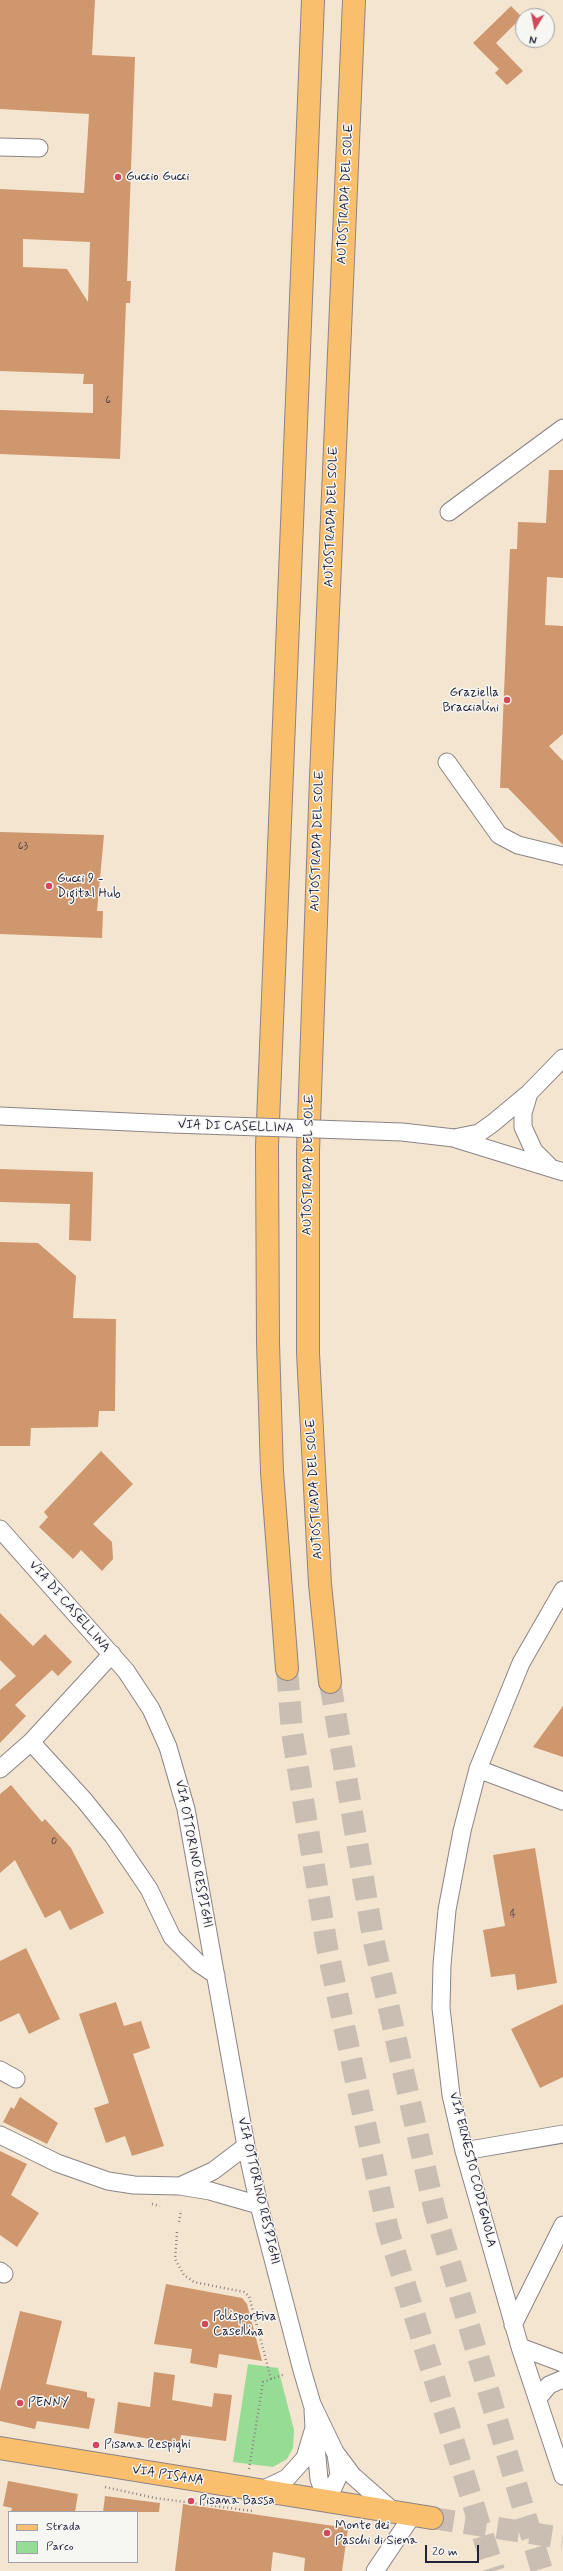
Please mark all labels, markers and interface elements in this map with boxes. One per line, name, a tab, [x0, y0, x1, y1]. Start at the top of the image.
north arrow	[515, 8, 555, 48]
text: N	[528, 31, 538, 46]
street label: AUTOSTRADA DEL SOLE	[335, 123, 357, 265]
place label: Guccio Gucci	[126, 169, 189, 185]
marker: Guccio Gucci	[113, 172, 123, 182]
house number: 6	[105, 394, 111, 408]
street label: AUTOSTRADA DEL SOLE	[322, 446, 342, 588]
place label: Graziella Braccialini	[442, 685, 499, 716]
marker: Graziella Braccialini	[502, 695, 512, 705]
street label: AUTOSTRADA DEL SOLE	[308, 770, 328, 912]
house number: 63	[18, 840, 28, 854]
place label: Gucci 9 - Digital Hub	[57, 871, 121, 902]
marker: Gucci 9 - Digital Hub	[44, 881, 54, 891]
street label: AUTOSTRADA DEL SOLE	[300, 1094, 318, 1236]
street label: VIA DI CASELLINA	[178, 1117, 294, 1137]
street label: AUTOSTRADA DEL SOLE	[304, 1418, 326, 1560]
street label: VIA DI CASELLINA	[25, 1558, 113, 1656]
street label: VIA OTTORINO RESPIGHI	[171, 1779, 215, 1929]
house number: 0	[51, 1835, 57, 1849]
house number: 4	[510, 1908, 516, 1922]
street label: VIA ERNESTO CODIGNOLA	[445, 2091, 499, 2249]
street label: VIA OTTORINO RESPIGHI	[234, 2116, 282, 2266]
place label: Polisportiva Casellina	[213, 2309, 276, 2340]
marker: Polisportiva Casellina	[200, 2319, 210, 2329]
place label: PENNY	[28, 2395, 69, 2411]
marker: PENNY	[15, 2398, 25, 2408]
place label: Pisana Respighi	[104, 2437, 191, 2453]
marker: Pisana Respighi	[91, 2440, 101, 2450]
street label: VIA PISANA	[131, 2463, 205, 2489]
place label: Pisana Bassa	[199, 2493, 275, 2509]
marker: Pisana Bassa	[186, 2496, 196, 2506]
legend	[8, 2511, 138, 2563]
place label: Monte dei Paschi di Siena	[335, 2518, 417, 2549]
text: Strada	[46, 2519, 80, 2535]
marker: Monte dei Paschi di Siena	[322, 2528, 332, 2538]
scale bar	[427, 2537, 481, 2563]
text: Parco	[46, 2539, 74, 2555]
text: 20 m	[432, 2544, 458, 2560]

